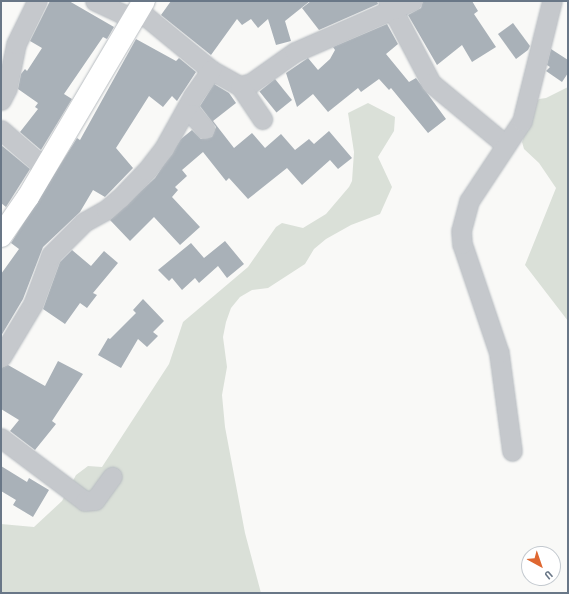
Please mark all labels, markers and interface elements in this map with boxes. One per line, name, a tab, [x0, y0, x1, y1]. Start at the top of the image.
north arrow	[521, 546, 561, 586]
text: U	[542, 568, 555, 582]

